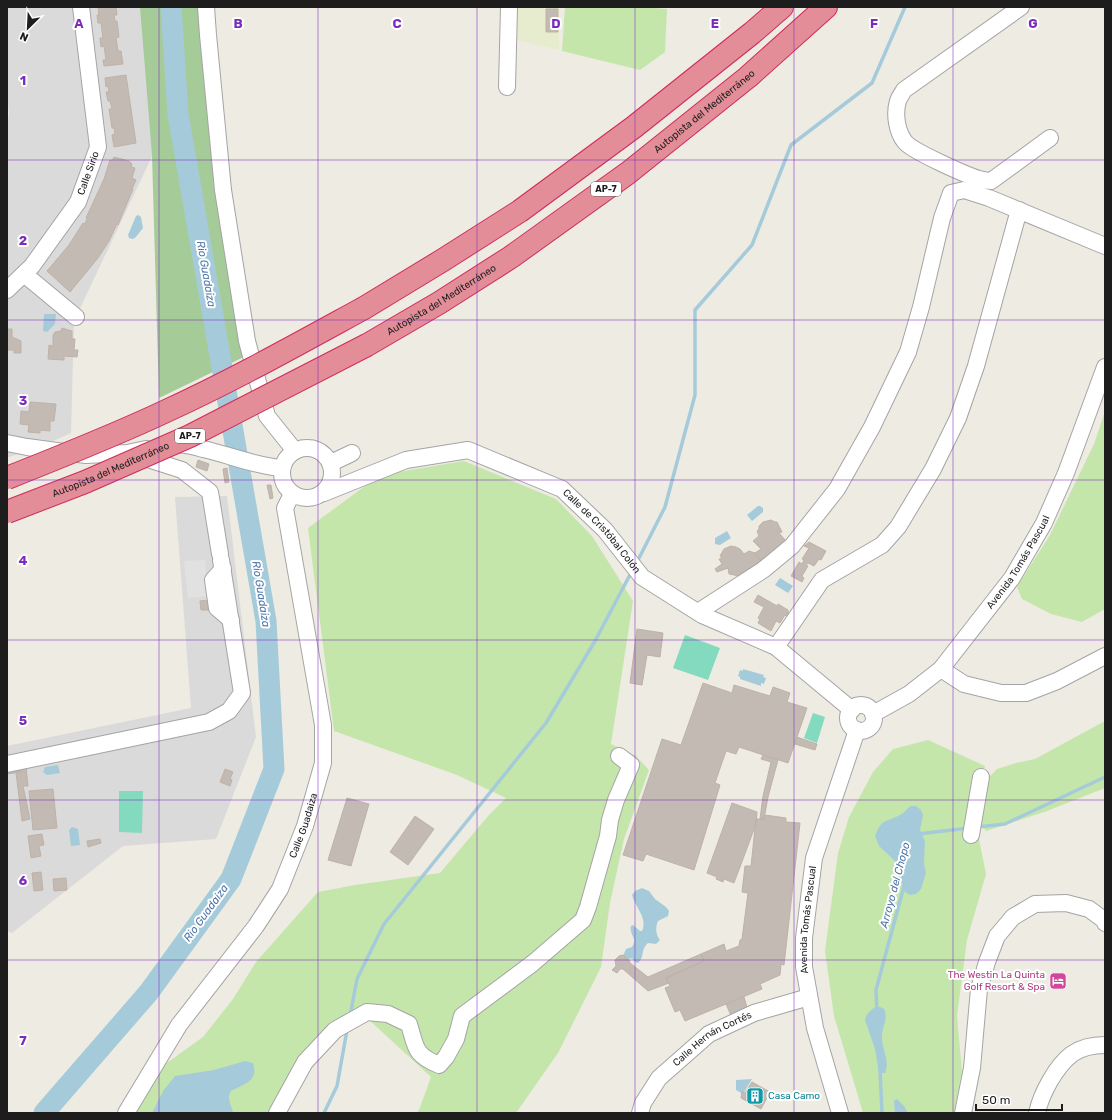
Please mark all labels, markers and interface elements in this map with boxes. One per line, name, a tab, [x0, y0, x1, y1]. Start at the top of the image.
north arrow	[8, 8, 48, 48]
text: A	[74, 16, 84, 31]
text: B	[233, 16, 243, 31]
text: C	[392, 16, 402, 31]
text: D	[551, 16, 561, 31]
text: E	[711, 16, 719, 31]
text: F	[870, 16, 878, 31]
text: G	[1028, 16, 1038, 31]
text: N	[18, 29, 30, 44]
street label: Autopista del Mediterráneo	[652, 67, 758, 156]
text: 1	[20, 73, 26, 88]
street label: Calle Sirio	[75, 150, 102, 197]
road number: AP-7	[591, 182, 621, 196]
text: 2	[19, 233, 27, 248]
water label: Rio Guadaiza	[194, 240, 218, 309]
street label: Autopista del Mediterráneo	[385, 262, 499, 338]
text: 3	[19, 393, 28, 408]
road number: AP-7	[175, 429, 205, 443]
street label: Autopista del Mediterráneo	[51, 440, 171, 500]
street label: Calle de Cristóbal Colón	[560, 487, 643, 576]
street label: Avenida Tomás Pascual	[984, 514, 1052, 611]
text: 4	[19, 553, 28, 568]
water label: Rio Guadaiza	[249, 560, 273, 629]
text: 5	[19, 713, 27, 728]
street label: Calle Guadaiza	[287, 792, 320, 860]
water label: Arroyo del Chopo	[877, 841, 913, 930]
street label: Avenida Tomás Pascual	[798, 865, 819, 975]
text: 6	[19, 873, 28, 888]
water label: Rio Guadaiza	[181, 882, 231, 944]
place label: The Westin La Quinta Golf Resort & Spa	[948, 969, 1045, 993]
hotel icon: The Westin La Quinta Golf Resort & Spa	[1048, 971, 1068, 991]
street label: Calle Hernán Cortés	[670, 1009, 754, 1069]
text: 7	[19, 1033, 27, 1048]
building icon: Casa Camo	[745, 1086, 765, 1106]
scale bar	[976, 1086, 1062, 1112]
place label: Casa Camo	[768, 1090, 820, 1102]
text: 50 m	[982, 1093, 1010, 1107]

